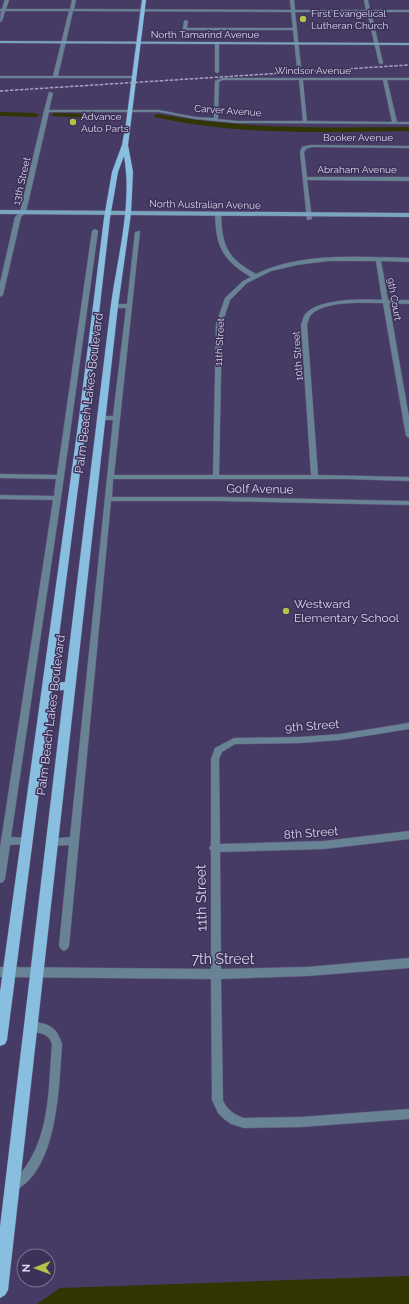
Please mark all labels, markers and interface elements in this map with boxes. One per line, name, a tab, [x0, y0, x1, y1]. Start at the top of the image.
place label: First Evangelical Lutheran Church	[311, 8, 389, 31]
marker: First Evangelical Lutheran Church	[298, 14, 308, 24]
street label: North Tamarind Avenue	[151, 29, 260, 40]
street label: Windsor Avenue	[275, 65, 351, 76]
street label: Carver Avenue	[194, 103, 262, 118]
place label: Advance Auto Parts	[81, 111, 129, 134]
marker: Advance Auto Parts	[68, 117, 78, 127]
street label: Booker Avenue	[323, 132, 393, 143]
street label: 13th Street	[11, 155, 33, 206]
street label: Abraham Avenue	[317, 164, 397, 175]
street label: North Australian Avenue	[149, 198, 261, 211]
street label: 9th Court	[385, 277, 404, 322]
street label: Palm Beach Lakes Boulevard	[72, 312, 106, 474]
street label: 11th Street	[213, 317, 226, 366]
street label: 10th Street	[290, 330, 305, 381]
street label: Golf Avenue	[226, 481, 294, 497]
place label: Westward Elementary School	[294, 597, 400, 625]
marker: Westward Elementary School	[281, 606, 291, 616]
street label: Palm Beach Lakes Boulevard	[34, 634, 68, 796]
street label: 9th Street	[284, 717, 340, 735]
street label: 8th Street	[283, 824, 339, 842]
street label: 11th Street	[192, 864, 210, 932]
street label: 7th Street	[192, 951, 255, 967]
north arrow	[16, 1248, 56, 1288]
text: N	[20, 1264, 33, 1272]

